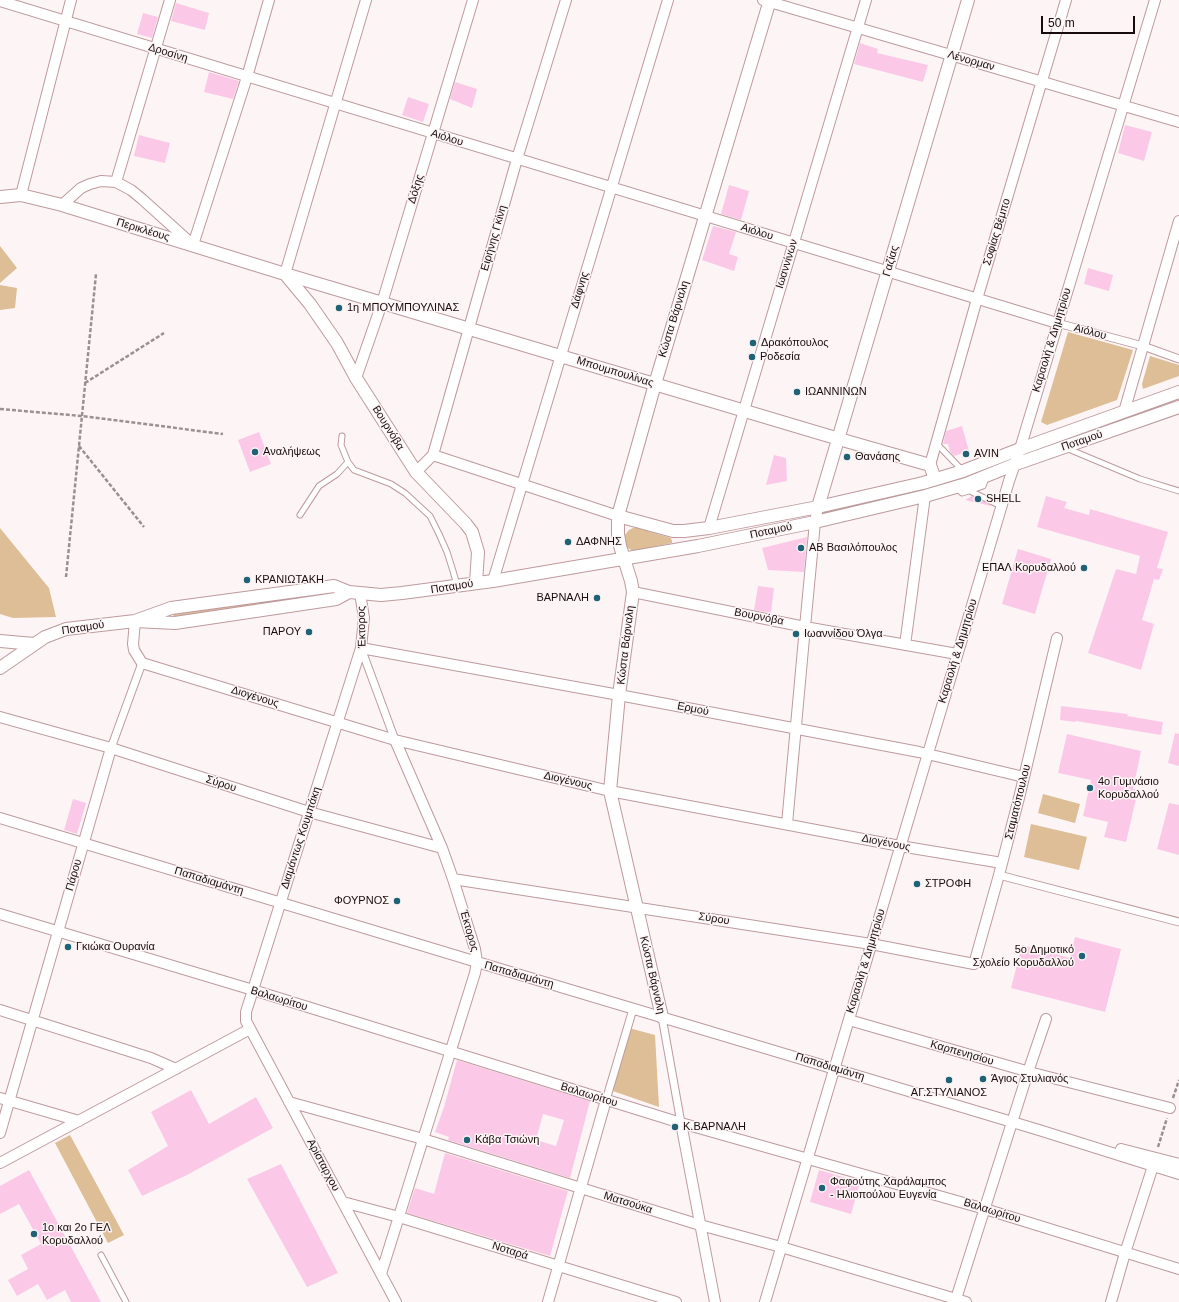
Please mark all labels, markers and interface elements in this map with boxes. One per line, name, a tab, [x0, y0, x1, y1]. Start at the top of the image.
scale bar	[1043, 8, 1137, 34]
text: 50 m	[1048, 16, 1075, 30]
street label: Δροσίνη	[147, 41, 189, 65]
street label: Λένορμαν	[946, 48, 996, 74]
street label: Αιόλου	[429, 127, 465, 149]
street label: Δόξης	[405, 173, 427, 205]
street label: Σοφίας Βέμπο	[981, 197, 1013, 267]
street label: Ειρήνης Γκίνη	[478, 204, 510, 272]
street label: Περικλέους	[115, 216, 171, 244]
street label: Αιόλου	[739, 221, 775, 243]
street label: Ιωαννίνων	[773, 238, 801, 290]
street label: Γαζίας	[880, 244, 902, 278]
street label: Δάφνης	[568, 270, 592, 310]
street label: Κώστα Βάρναλη	[656, 279, 692, 359]
street label: Καραολή & Δημητρίου	[1030, 286, 1074, 394]
place label: 1η ΜΠΟΥΜΠΟΥΛΙΝΑΣ	[347, 301, 459, 315]
marker: 1η ΜΠΟΥΜΠΟΥΛΙΝΑΣ	[334, 303, 344, 313]
street label: Αιόλου	[1072, 321, 1108, 343]
place label: Δρακόπουλος	[761, 336, 829, 350]
marker: Δρακόπουλος	[748, 338, 758, 348]
place label: Ροδεσία	[760, 350, 800, 364]
marker: Ροδεσία	[747, 352, 757, 362]
street label: Μπουμπουλίνας	[575, 354, 655, 390]
place label: ΙΩΑΝΝΙΝΩΝ	[805, 385, 867, 399]
marker: ΙΩΑΝΝΙΝΩΝ	[792, 387, 802, 397]
street label: Βουρνόβα	[369, 403, 407, 453]
street label: Ποταμού	[1060, 428, 1104, 454]
place label: Αναλήψεως	[263, 445, 320, 459]
marker: Αναλήψεως	[250, 447, 260, 457]
place label: AVIN	[974, 447, 999, 461]
marker: AVIN	[961, 449, 971, 459]
place label: Θανάσης	[855, 450, 900, 464]
marker: Θανάσης	[842, 452, 852, 462]
place label: SHELL	[986, 492, 1021, 506]
marker: SHELL	[973, 494, 983, 504]
street label: Ποταμού	[749, 520, 793, 542]
place label: ΔΑΦΝΗΣ	[576, 535, 622, 549]
marker: ΔΑΦΝΗΣ	[563, 537, 573, 547]
place label: ΑΒ Βασιλόπουλος	[809, 541, 897, 555]
marker: ΑΒ Βασιλόπουλος	[796, 543, 806, 553]
place label: ΕΠΑΛ Κορυδαλλού	[982, 561, 1076, 575]
marker: ΕΠΑΛ Κορυδαλλού	[1079, 563, 1089, 573]
place label: ΚΡΑΝΙΩΤΑΚΗ	[255, 573, 324, 587]
marker: ΚΡΑΝΙΩΤΑΚΗ	[242, 575, 252, 585]
street label: Ποταμού	[430, 577, 474, 597]
place label: ΒΑΡΝΑΛΗ	[536, 591, 589, 605]
marker: ΒΑΡΝΑΛΗ	[592, 593, 602, 603]
street label: Καραολή & Δημητρίου	[936, 597, 980, 705]
street label: Κώστα Βάρναλη	[615, 605, 637, 685]
street label: Έκτορος	[355, 606, 369, 648]
street label: Βουρνόβα	[733, 606, 785, 628]
street label: Ποταμού	[61, 618, 105, 638]
place label: ΠΑΡΟΥ	[263, 625, 301, 639]
marker: ΠΑΡΟΥ	[304, 627, 314, 637]
place label: Ιωαννίδου Όλγα	[804, 627, 883, 641]
marker: Ιωαννίδου Όλγα	[791, 629, 801, 639]
street label: Διογένους	[230, 683, 280, 711]
street label: Ερμού	[676, 699, 710, 719]
street label: Σταματόπουλου	[1002, 763, 1034, 841]
street label: Διογένους	[543, 769, 593, 793]
street label: Σύρου	[204, 773, 238, 795]
place label: 4ο Γυμνάσιο Κορυδαλλού	[1098, 775, 1159, 801]
marker: 4ο Γυμνάσιο Κορυδαλλού	[1085, 783, 1095, 793]
street label: Διαμάντως Κουμπάκη	[278, 785, 324, 891]
street label: Διογένους	[861, 832, 911, 854]
street label: Πάρου	[63, 857, 85, 893]
street label: Παπαδιαμάντη	[173, 864, 245, 898]
place label: ΣΤΡΟΦΗ	[925, 877, 971, 891]
marker: ΣΤΡΟΦΗ	[912, 879, 922, 889]
place label: ΦΟΥΡΝΟΣ	[334, 894, 389, 908]
marker: ΦΟΥΡΝΟΣ	[392, 896, 402, 906]
street label: Καραολή & Δημητρίου	[844, 907, 888, 1015]
street label: Έκτορος	[457, 909, 481, 953]
street label: Σύρου	[698, 910, 730, 928]
street label: Κώστα Βάρναλη	[637, 935, 667, 1015]
place label: Γκιώκα Ουρανία	[76, 940, 155, 954]
marker: Γκιώκα Ουρανία	[63, 942, 73, 952]
place label: 5ο Δημοτικό Σχολείο Κορυδαλλού	[973, 943, 1074, 969]
marker: 5ο Δημοτικό Σχολείο Κορυδαλλού	[1077, 951, 1087, 961]
street label: Παπαδιαμάντη	[483, 959, 555, 991]
street label: Βαλαωρίτου	[249, 984, 309, 1014]
street label: Καρπενησίου	[929, 1038, 995, 1068]
street label: Παπαδιαμάντη	[794, 1050, 866, 1084]
place label: Άγιος Στυλιανός	[991, 1072, 1068, 1086]
marker: Άγιος Στυλιανός	[978, 1074, 988, 1084]
marker: ΑΓ.ΣΤΥΛΙΑΝΟΣ	[944, 1075, 954, 1085]
street label: Βαλαωρίτου	[559, 1080, 619, 1110]
place label: ΑΓ.ΣΤΥΛΙΑΝΟΣ	[911, 1086, 987, 1100]
place label: Κ.ΒΑΡΝΑΛΗ	[683, 1120, 746, 1134]
marker: Κ.ΒΑΡΝΑΛΗ	[670, 1122, 680, 1132]
place label: Κάβα Τσιώνη	[475, 1133, 539, 1147]
marker: Κάβα Τσιώνη	[462, 1135, 472, 1145]
street label: Αρίσταρχου	[304, 1137, 342, 1193]
place label: Φαφούτης Χαράλαμπος - Ηλιοπούλου Ευγενία	[830, 1175, 946, 1201]
marker: Φαφούτης Χαράλαμπος - Ηλιοπούλου Ευγενία	[817, 1183, 827, 1193]
street label: Ματσούκα	[602, 1189, 654, 1217]
street label: Βαλαωρίτου	[962, 1196, 1022, 1226]
place label: 1o και 2ο ΓΕΛ Κορυδαλλού	[42, 1221, 111, 1247]
marker: 1o και 2ο ΓΕΛ Κορυδαλλού	[29, 1229, 39, 1239]
street label: Νοταρά	[490, 1239, 530, 1263]

